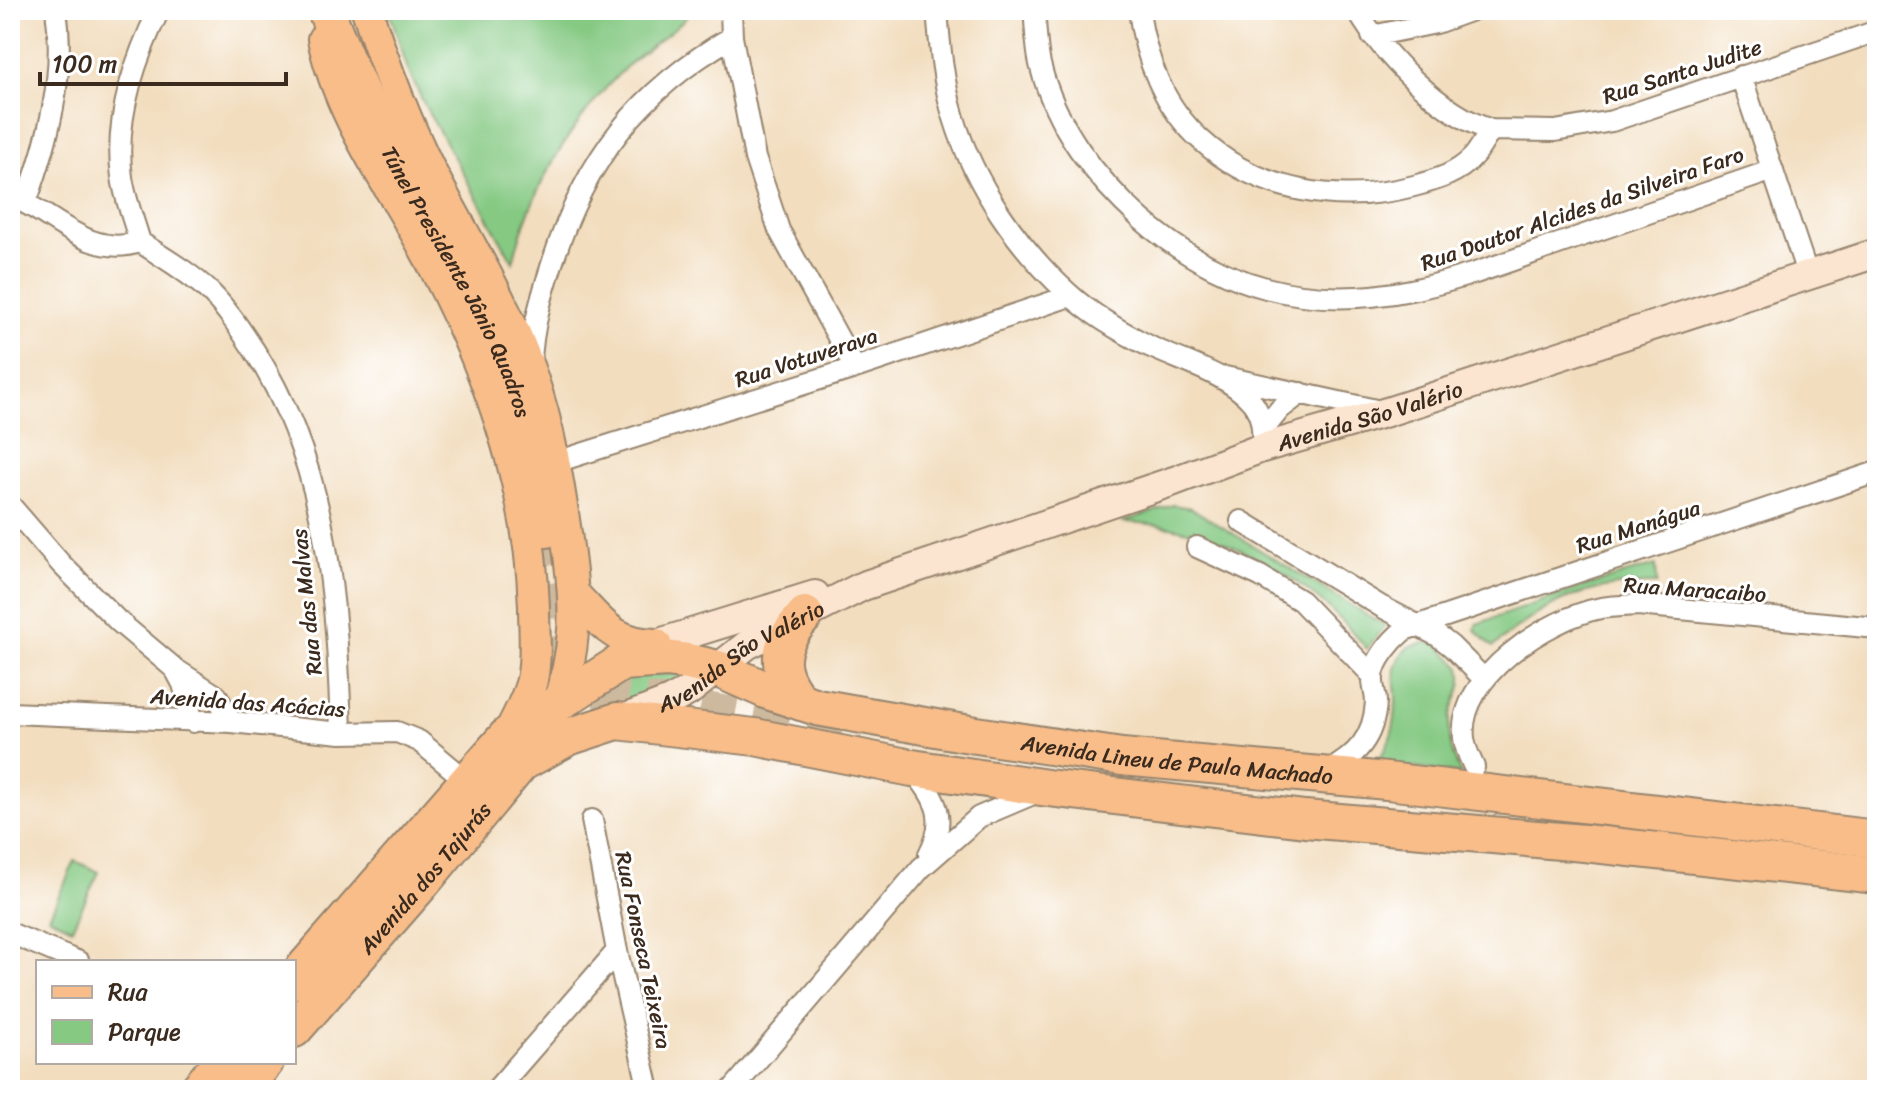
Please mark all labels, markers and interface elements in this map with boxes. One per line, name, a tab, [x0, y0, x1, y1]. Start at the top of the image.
street label: Rua Santa Judite	[1597, 27, 1767, 116]
scale bar	[40, 36, 286, 86]
text: 100 m	[52, 43, 117, 85]
street label: Rua Doutor Alcides da Silveira Faro	[1415, 135, 1749, 282]
street label: Túnel Presidente Jânio Quadros	[370, 139, 542, 422]
street label: Rua Votuverava	[730, 316, 883, 399]
street label: Avenida São Valério	[1271, 370, 1468, 463]
street label: Rua Manágua	[1571, 488, 1706, 565]
street label: Rua das Malvas	[279, 526, 334, 677]
street label: Rua Maracaibo	[1622, 565, 1768, 614]
street label: Avenida São Valério	[651, 590, 832, 724]
street label: Avenida das Acácias	[148, 676, 348, 729]
street label: Avenida Lineu de Paula Machado	[1017, 723, 1334, 796]
street label: Avenida dos Tajurás	[348, 792, 502, 964]
street label: Rua Fonseca Teixeira	[603, 848, 684, 1053]
legend	[36, 960, 296, 1064]
text: Rua	[108, 971, 148, 1013]
text: Parque	[108, 1011, 181, 1053]

